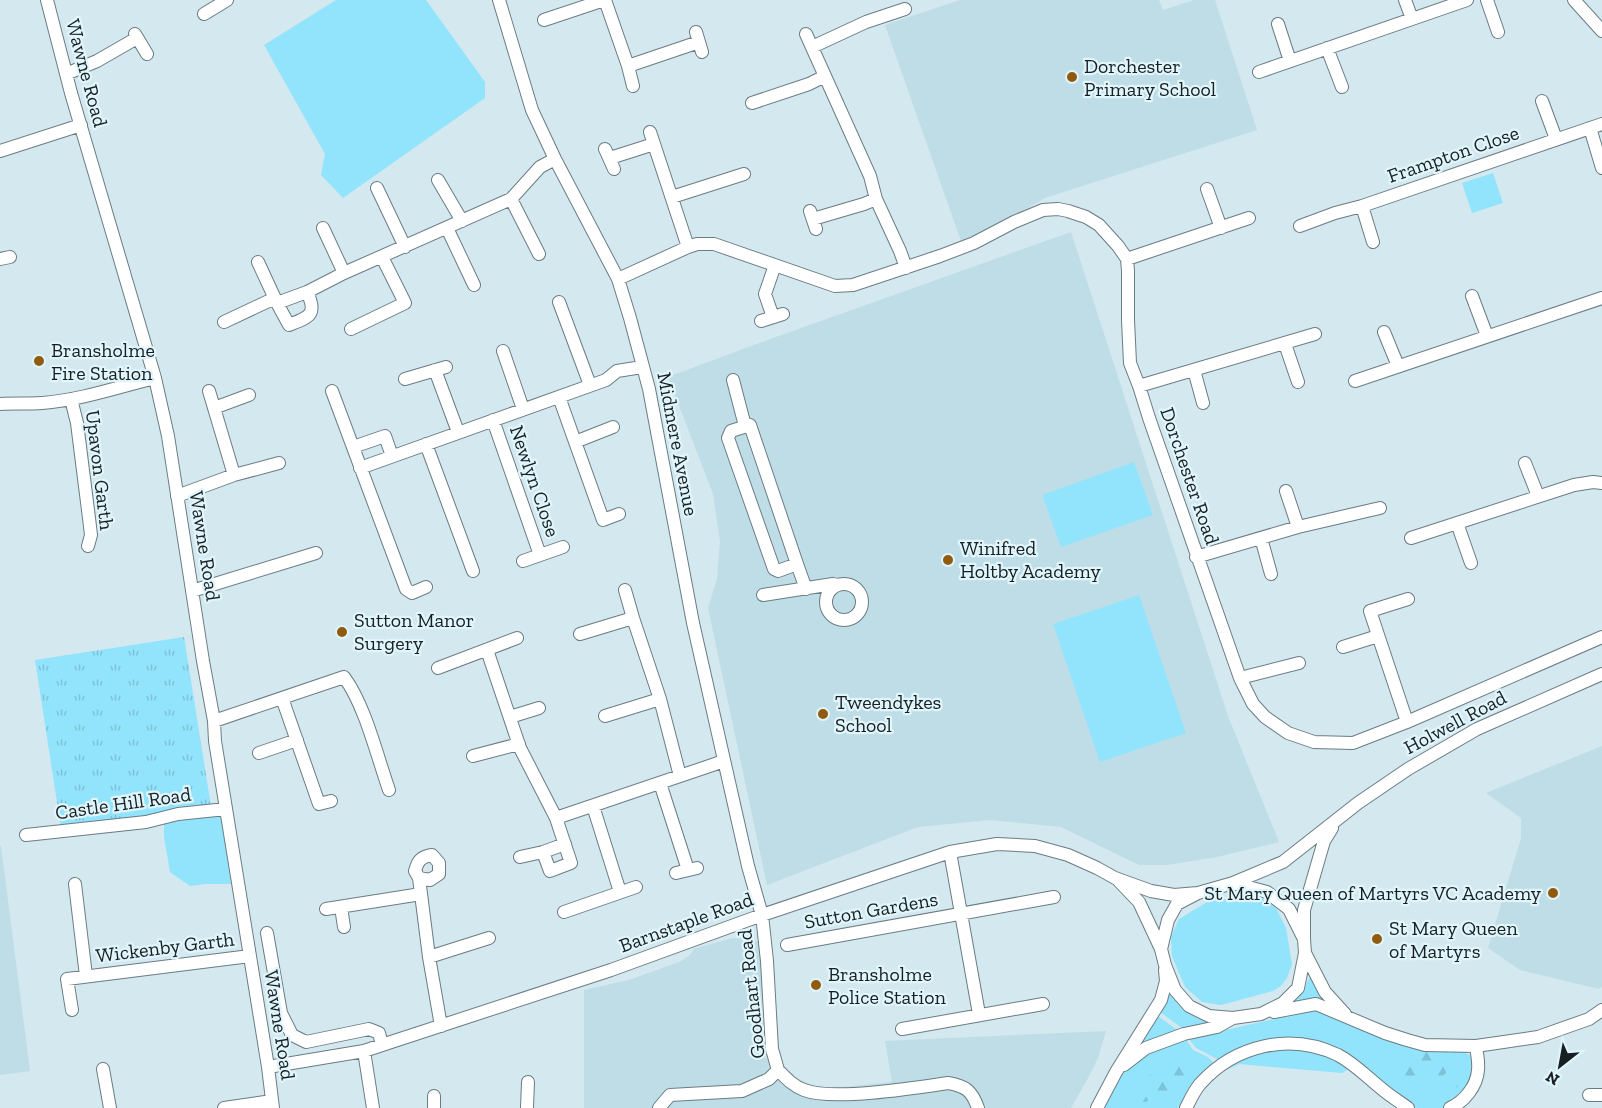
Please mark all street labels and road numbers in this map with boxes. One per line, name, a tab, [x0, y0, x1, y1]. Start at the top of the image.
street label: Wawne Road	[61, 16, 113, 130]
street label: Frampton Close	[1384, 120, 1522, 188]
street label: Midmere Avenue	[652, 370, 704, 518]
street label: Dorchester Road	[1155, 404, 1225, 548]
street label: Upavon Garth	[81, 409, 119, 532]
street label: Newlyn Close	[505, 422, 565, 540]
street label: Wawne Road	[184, 489, 226, 603]
street label: Holwell Road	[1400, 685, 1510, 759]
street label: Castle Hill Road	[54, 782, 192, 824]
street label: Sutton Gardens	[802, 886, 940, 934]
street label: Barnstaple Road	[616, 887, 756, 957]
street label: Wickenby Garth	[94, 927, 236, 967]
street label: Goodhart Road	[732, 928, 770, 1060]
street label: Wawne Road	[259, 968, 301, 1082]

